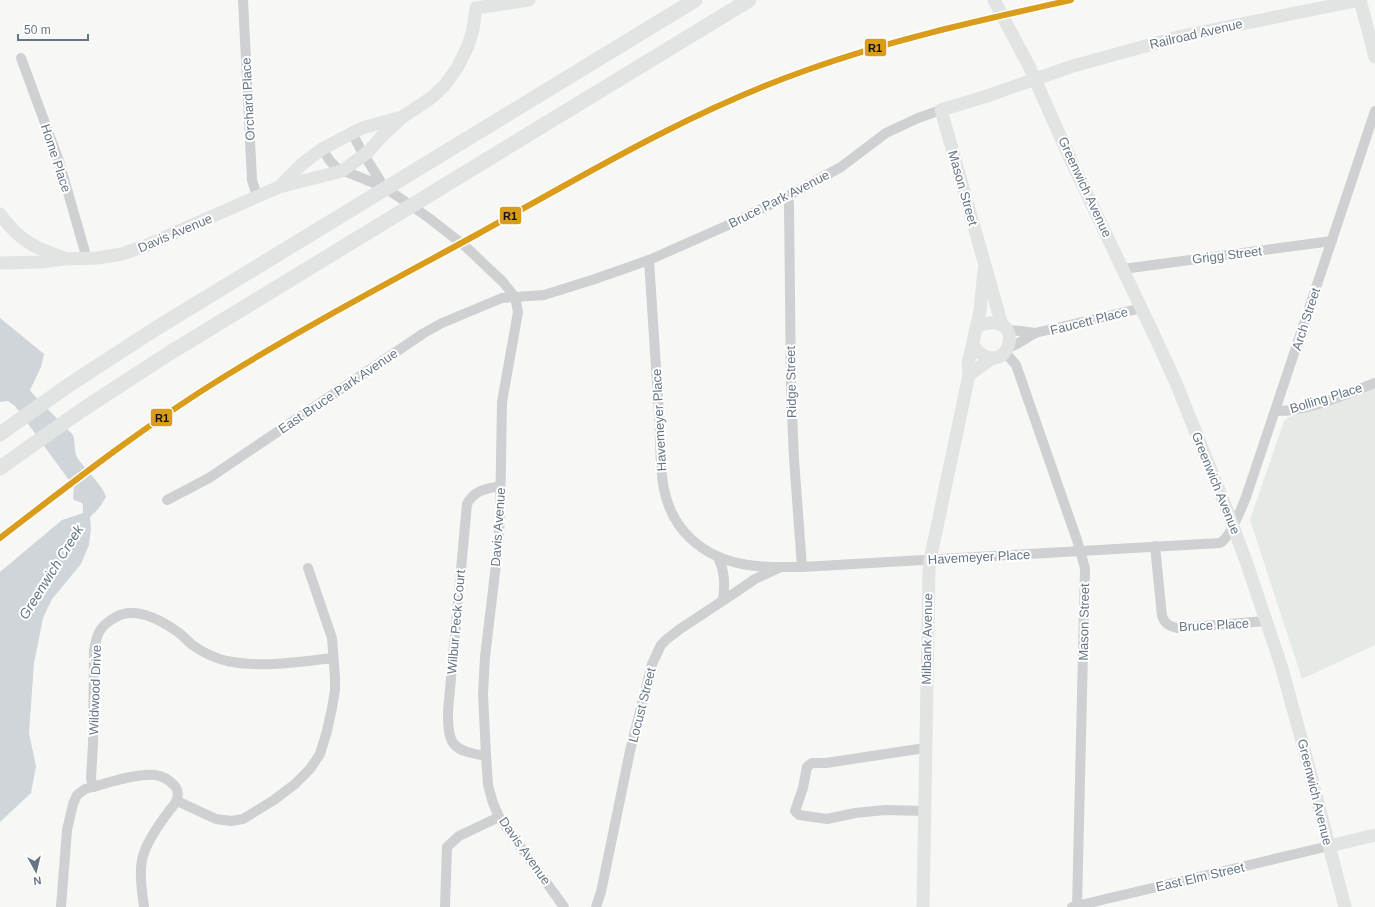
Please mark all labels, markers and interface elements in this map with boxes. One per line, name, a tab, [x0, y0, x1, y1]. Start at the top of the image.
scale bar	[18, 16, 88, 42]
street label: Railroad Avenue	[1148, 16, 1244, 52]
text: 50 m	[24, 23, 51, 37]
line badge: R1	[864, 38, 887, 57]
text: R1	[868, 42, 882, 54]
street label: Orchard Place	[238, 57, 258, 141]
street label: Home Place	[38, 122, 74, 194]
street label: Greenwich Avenue	[1055, 134, 1115, 240]
street label: Mason Street	[945, 149, 981, 228]
street label: Bruce Park Avenue	[726, 167, 832, 231]
line badge: R1	[499, 206, 522, 225]
text: R1	[503, 210, 517, 222]
street label: Davis Avenue	[136, 211, 214, 255]
street label: Grigg Street	[1191, 243, 1263, 267]
street label: Arch Street	[1289, 285, 1323, 352]
street label: Faucett Place	[1049, 304, 1129, 338]
street label: East Bruce Park Avenue	[275, 345, 401, 437]
street label: Ridge Street	[783, 345, 799, 418]
street label: Havemeyer Place	[649, 368, 669, 472]
street label: Bolling Place	[1288, 380, 1364, 416]
line badge: R1	[150, 408, 173, 427]
text: R1	[155, 412, 169, 424]
street label: Greenwich Avenue	[1189, 430, 1243, 536]
street label: Davis Avenue	[488, 487, 508, 567]
water label: Greenwich Creek	[16, 521, 87, 622]
street label: Havemeyer Place	[927, 547, 1031, 567]
street label: Wilbur Peck Court	[444, 569, 468, 675]
street label: Mason Street	[1076, 583, 1092, 661]
street label: Milbank Avenue	[919, 593, 935, 685]
street label: Bruce Place	[1179, 616, 1249, 634]
street label: Wildwood Drive	[86, 645, 104, 735]
street label: Locust Street	[625, 666, 659, 744]
street label: Greenwich Avenue	[1295, 737, 1335, 847]
street label: Davis Avenue	[496, 814, 554, 888]
north arrow	[16, 851, 56, 891]
street label: East Elm Street	[1154, 859, 1246, 894]
text: N	[33, 874, 42, 887]

